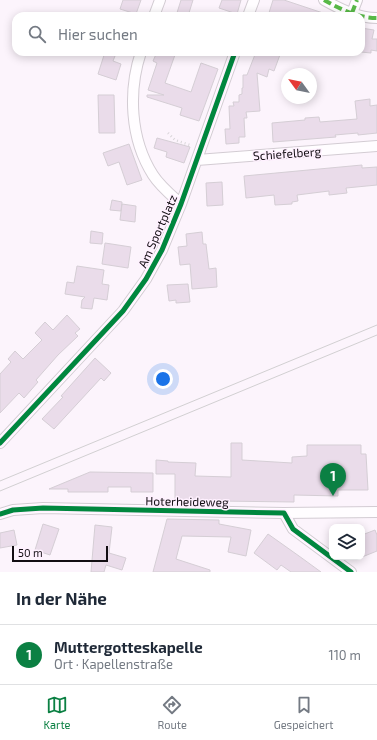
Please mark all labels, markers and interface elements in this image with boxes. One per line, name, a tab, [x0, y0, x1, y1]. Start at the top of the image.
search box	[12, 12, 365, 56]
icon: search	[26, 23, 48, 45]
text: Hier suchen	[58, 25, 138, 43]
north arrow	[281, 68, 317, 104]
street label: Schiefelberg	[252, 144, 322, 162]
street label: Am Sportplatz	[135, 192, 179, 270]
your location	[153, 369, 173, 389]
pin: 1	[320, 463, 346, 496]
street label: Hoterheideweg	[145, 493, 229, 509]
map controls	[329, 524, 365, 560]
button: layers	[329, 524, 365, 560]
scale bar	[12, 544, 108, 563]
text: 50 m	[18, 546, 43, 559]
text: In der Nähe	[16, 588, 107, 608]
text: Muttergotteskapelle	[54, 638, 203, 656]
text: 1	[26, 647, 32, 663]
text: 110 m	[329, 647, 361, 663]
text: Ort · Kapellenstraße	[54, 656, 173, 672]
tab: Karte	[43, 694, 71, 731]
tab: Route	[157, 694, 187, 731]
tab: Gespeichert	[274, 694, 334, 731]

